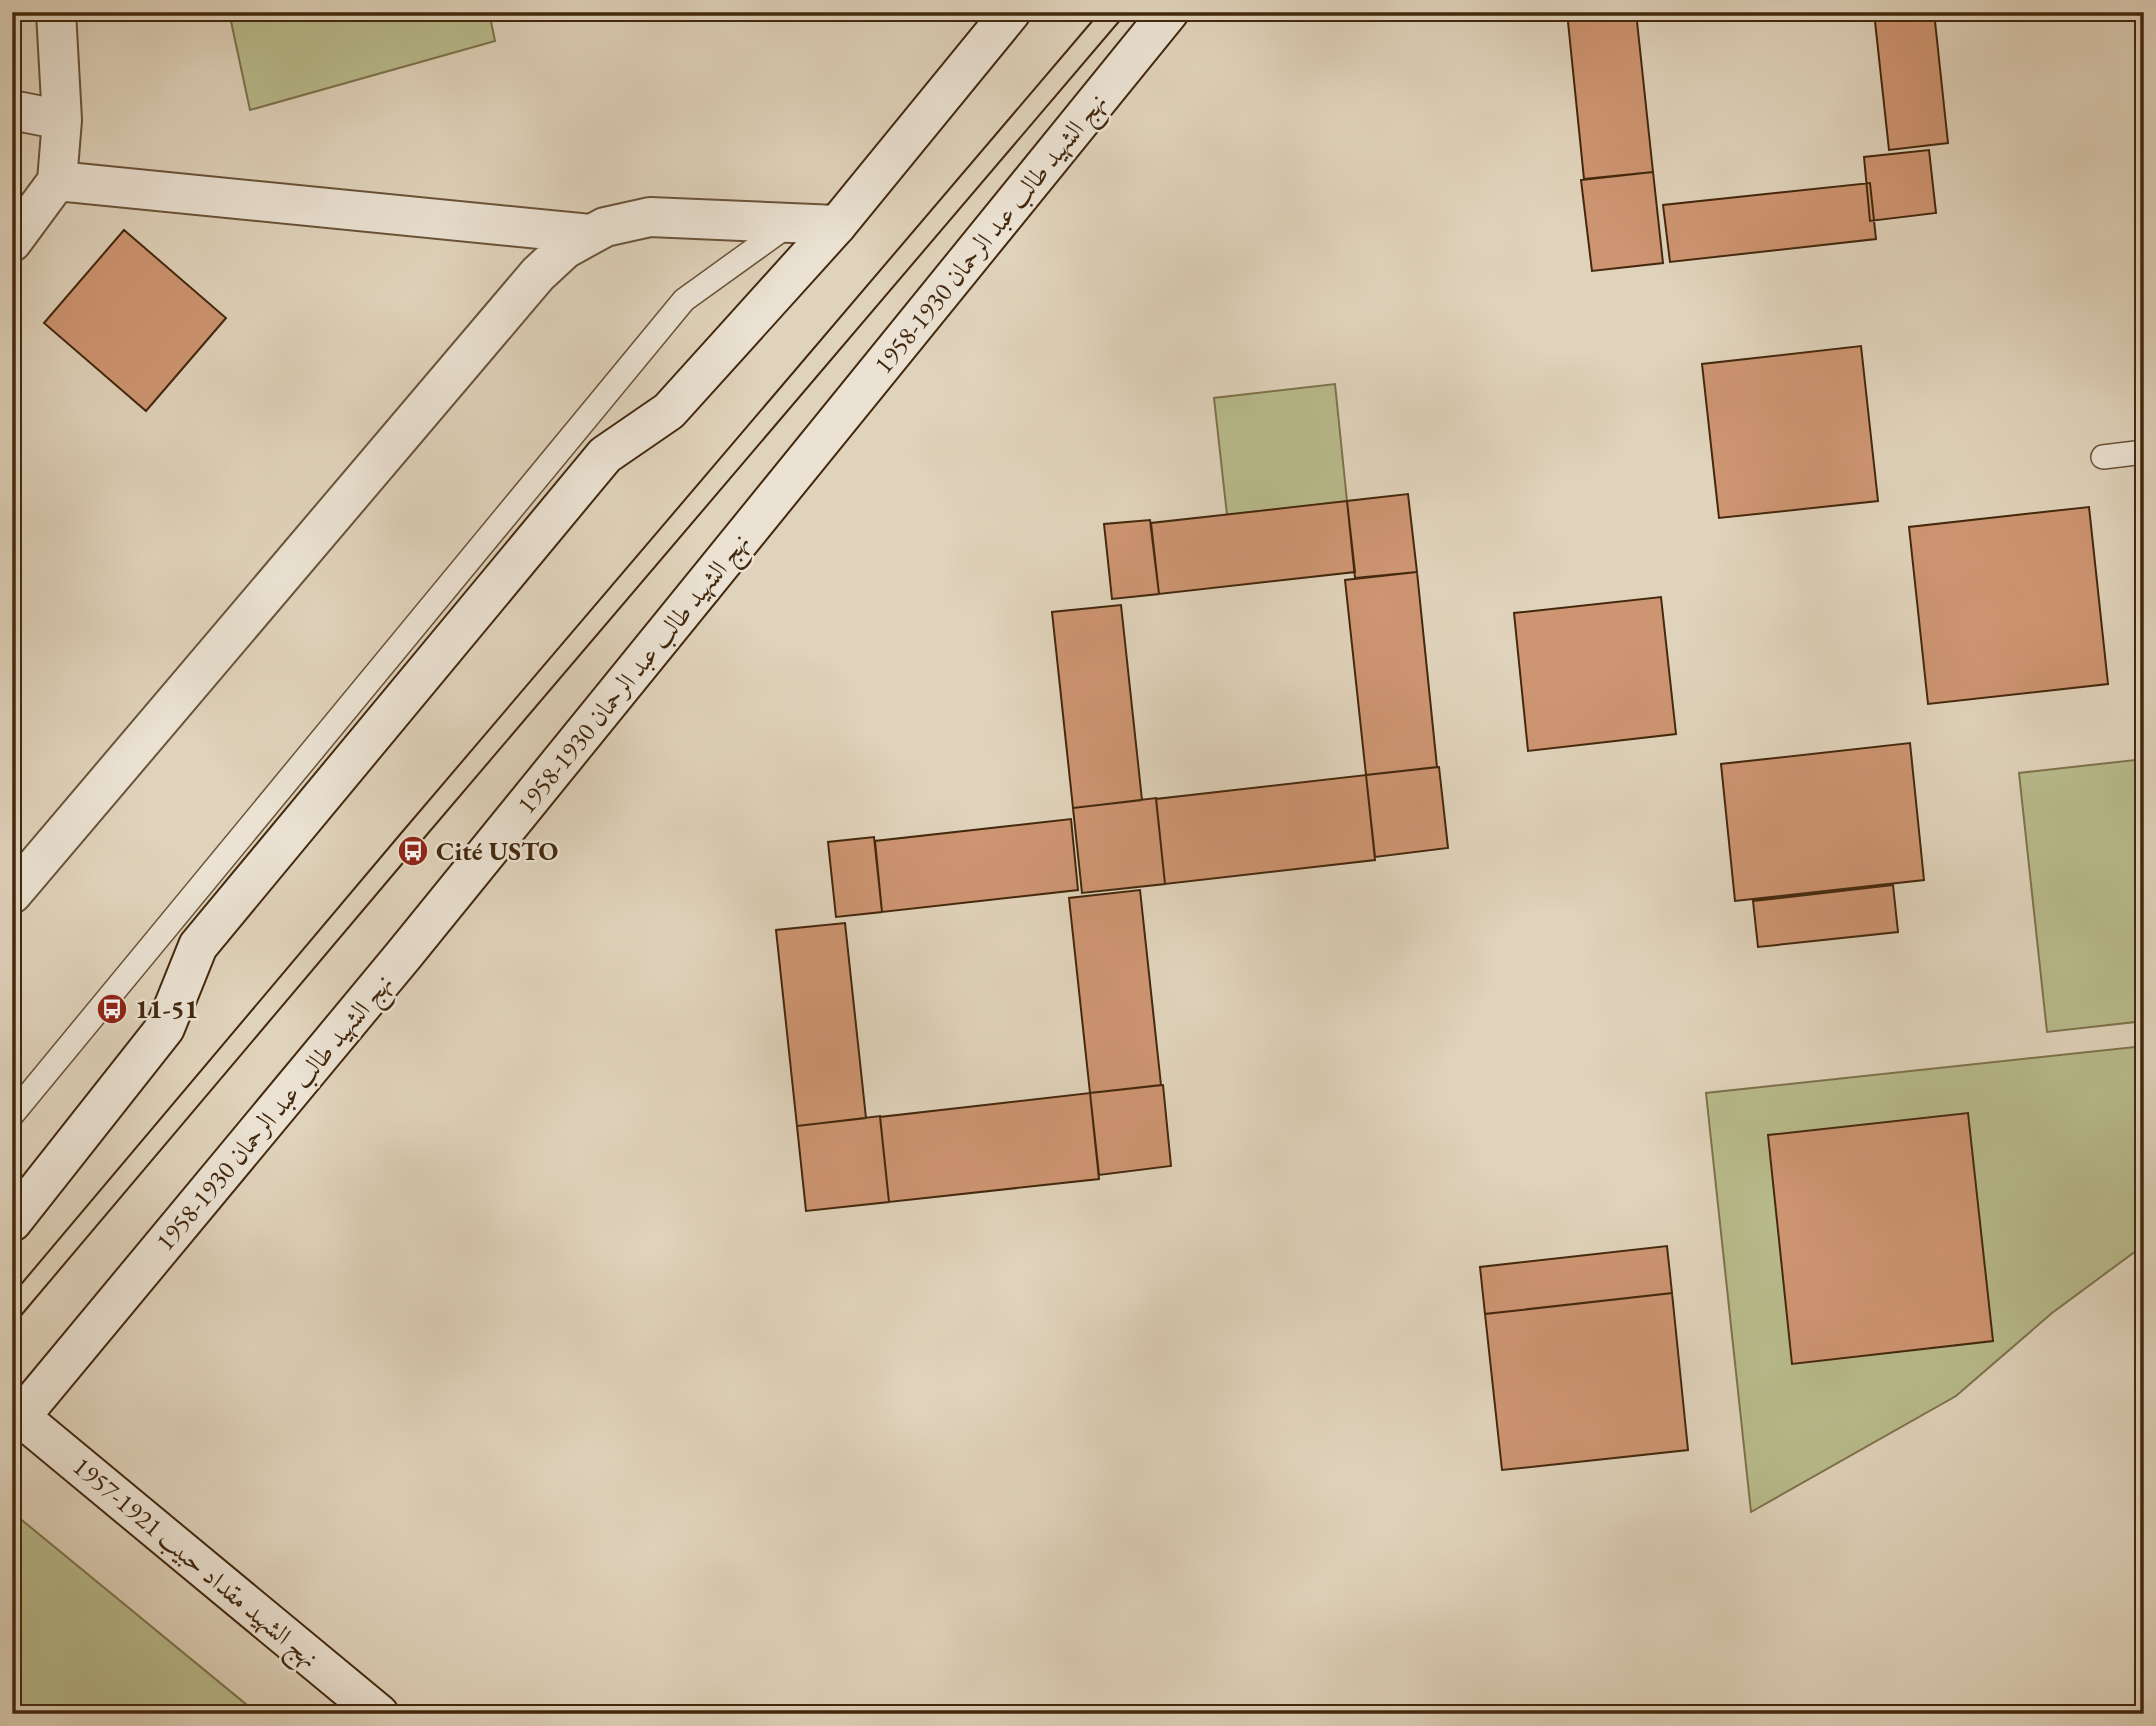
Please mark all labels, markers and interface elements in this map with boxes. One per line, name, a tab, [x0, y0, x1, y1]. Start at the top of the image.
street label: نهج الشهيد طالب عبد الرحمان 1930-1958	[866, 86, 1119, 385]
street label: نهج الشهيد طالب عبد الرحمان 1930-1958	[509, 526, 762, 825]
bus stop icon: Cité USTO	[396, 834, 430, 868]
place label: Cité USTO	[436, 834, 558, 868]
street label: نهج الشهيد طالب عبد الرحمان 1930-1958	[148, 966, 405, 1262]
bus stop icon: 11-51	[95, 992, 129, 1026]
place label: 11-51	[135, 992, 198, 1026]
street label: نهج الشهيد مقداد حبيب 1921-1957	[61, 1449, 326, 1680]

